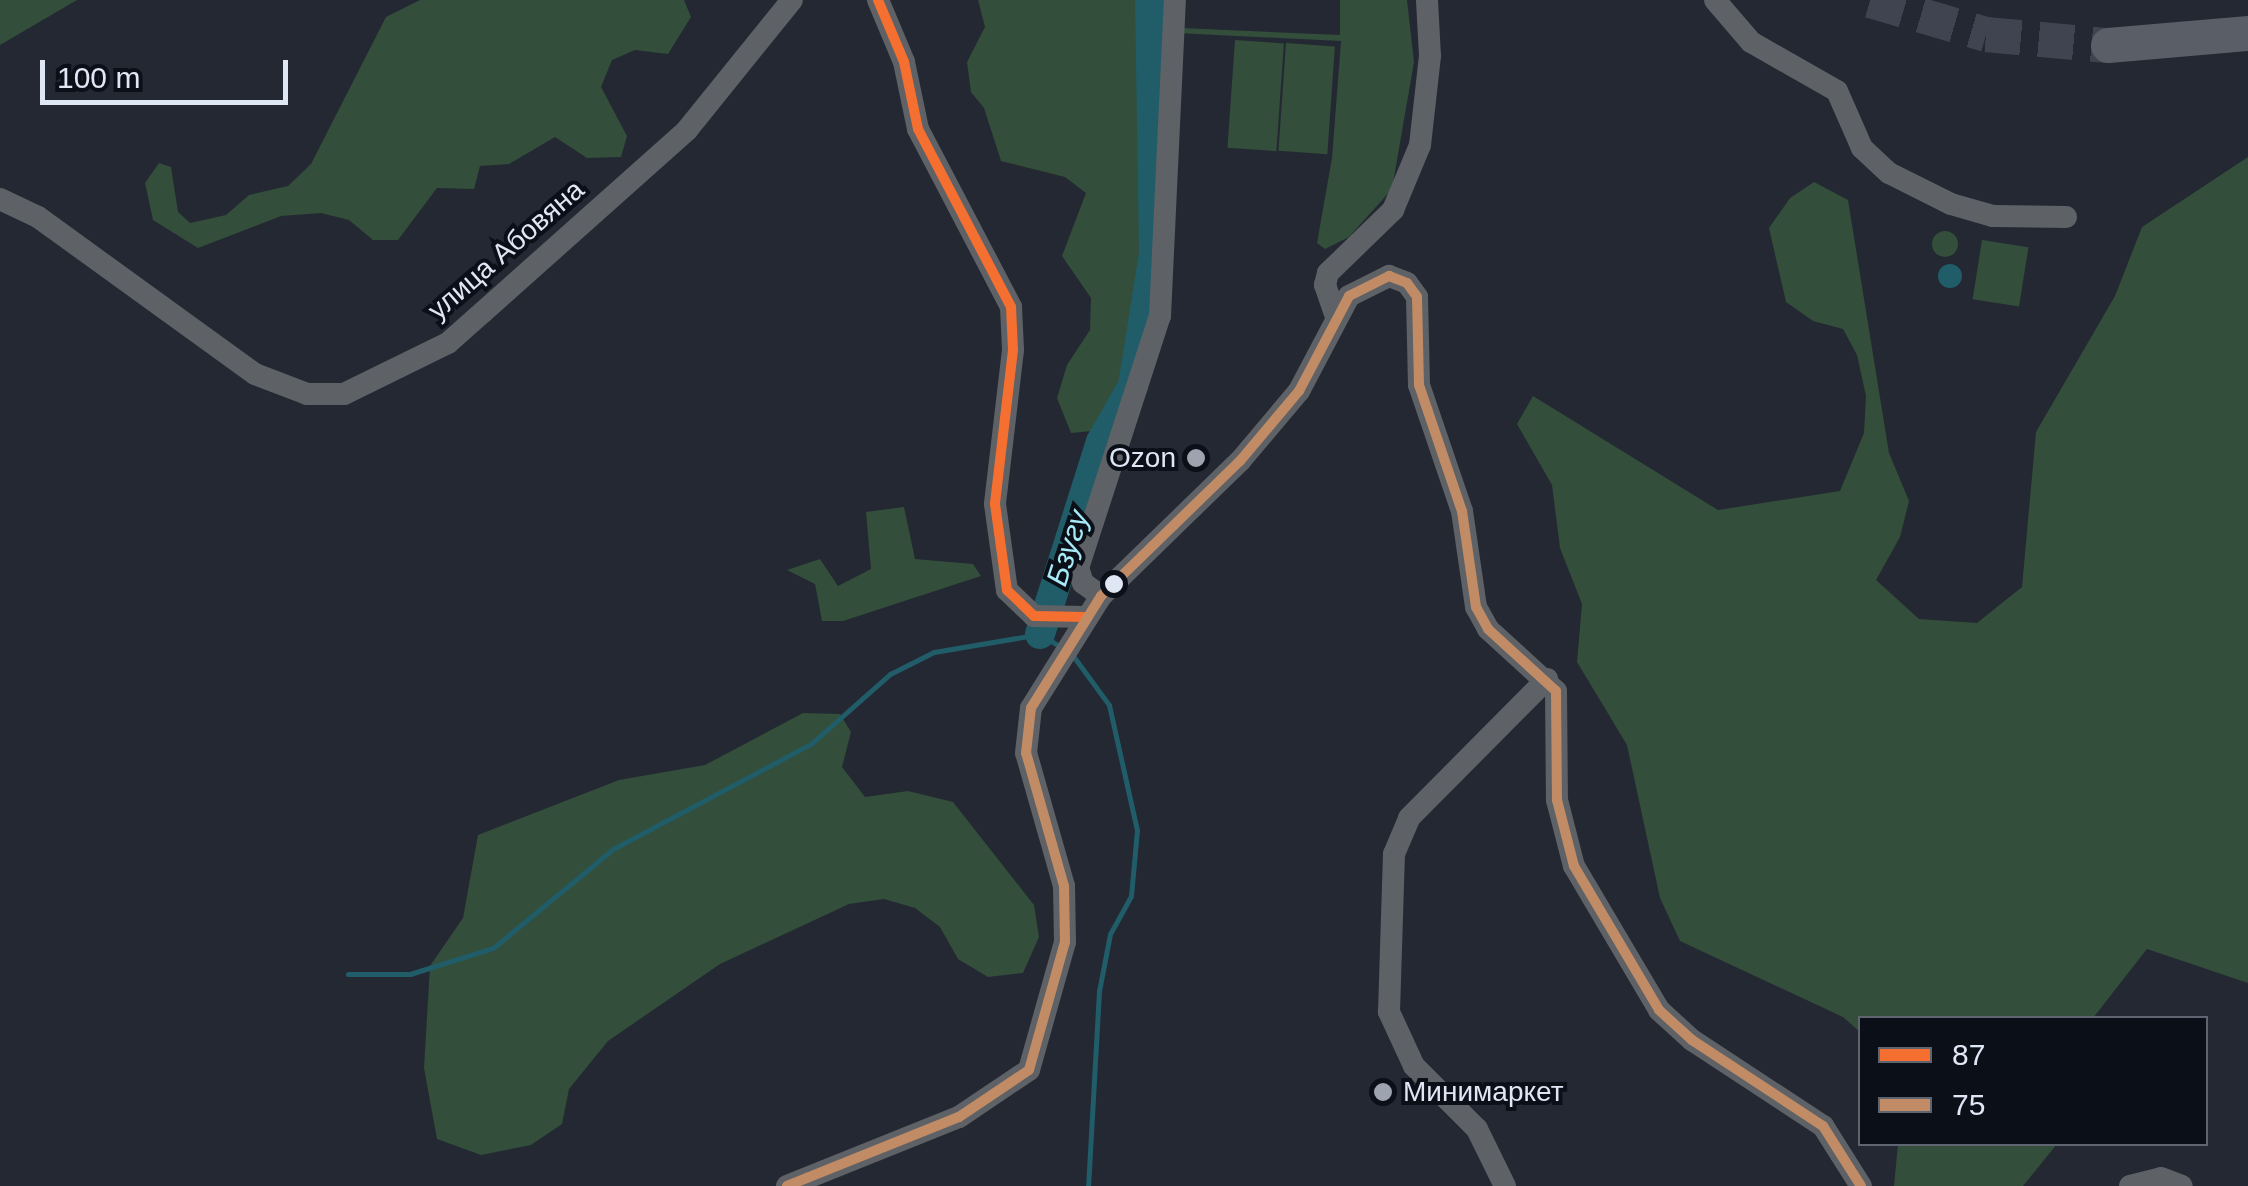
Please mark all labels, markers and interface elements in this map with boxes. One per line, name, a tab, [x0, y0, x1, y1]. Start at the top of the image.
scale bar	[45, 40, 292, 102]
text: 100 m	[57, 61, 140, 94]
street label: улица Абовяна	[421, 173, 591, 327]
place label: Ozon	[1109, 441, 1176, 475]
marker: Ozon	[1185, 447, 1207, 469]
water label: Бзугу	[1039, 506, 1097, 590]
unlabelled marker	[1104, 574, 1124, 594]
legend	[1858, 1016, 2208, 1146]
text: 87	[1952, 1038, 1985, 1071]
place label: Минимаркет	[1403, 1075, 1563, 1109]
marker: Минимаркет	[1372, 1081, 1394, 1103]
text: 75	[1952, 1088, 1985, 1121]

